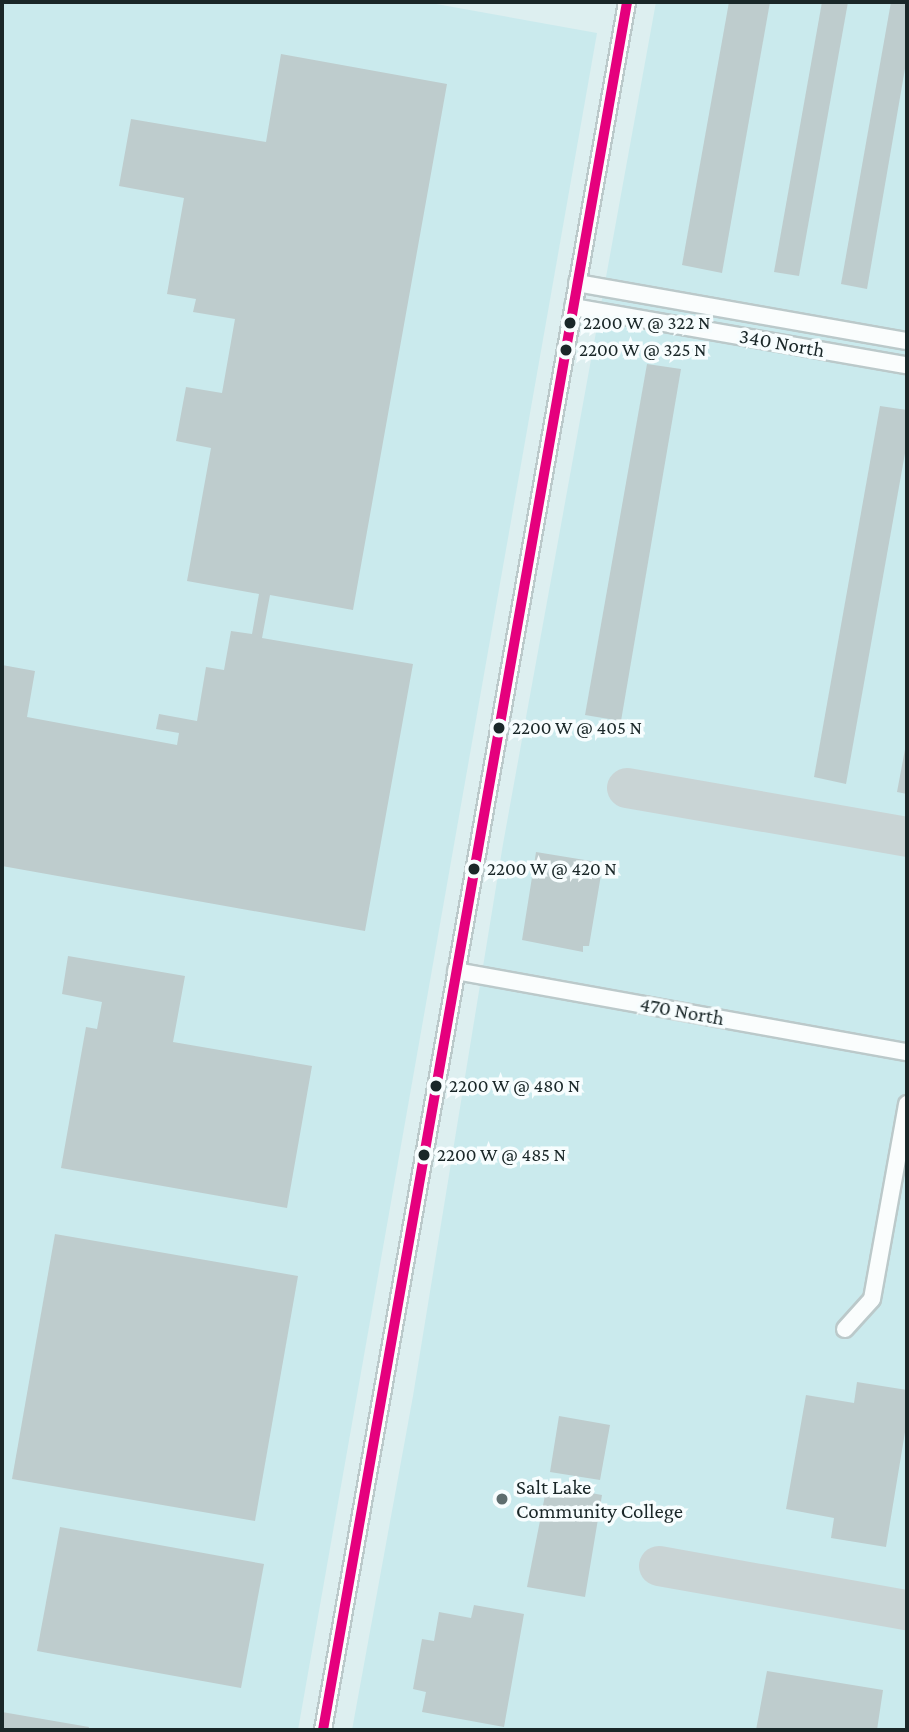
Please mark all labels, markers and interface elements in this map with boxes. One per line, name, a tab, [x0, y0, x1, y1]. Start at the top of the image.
place label: 2200 W @ 322 N	[583, 312, 710, 334]
marker: 2200 W @ 322 N	[563, 316, 577, 330]
street label: 340 North	[737, 323, 827, 363]
place label: 2200 W @ 325 N	[579, 339, 706, 361]
marker: 2200 W @ 325 N	[559, 343, 573, 357]
place label: 2200 W @ 405 N	[512, 717, 642, 739]
marker: 2200 W @ 405 N	[492, 721, 506, 735]
place label: 2200 W @ 420 N	[487, 858, 617, 880]
marker: 2200 W @ 420 N	[467, 862, 481, 876]
street label: 470 North	[638, 991, 726, 1031]
place label: 2200 W @ 480 N	[449, 1075, 580, 1097]
marker: 2200 W @ 480 N	[429, 1079, 443, 1093]
place label: 2200 W @ 485 N	[437, 1144, 566, 1166]
marker: 2200 W @ 485 N	[417, 1148, 431, 1162]
place label: Salt Lake Community College	[516, 1474, 683, 1524]
marker: Salt Lake Community College	[494, 1491, 510, 1507]

